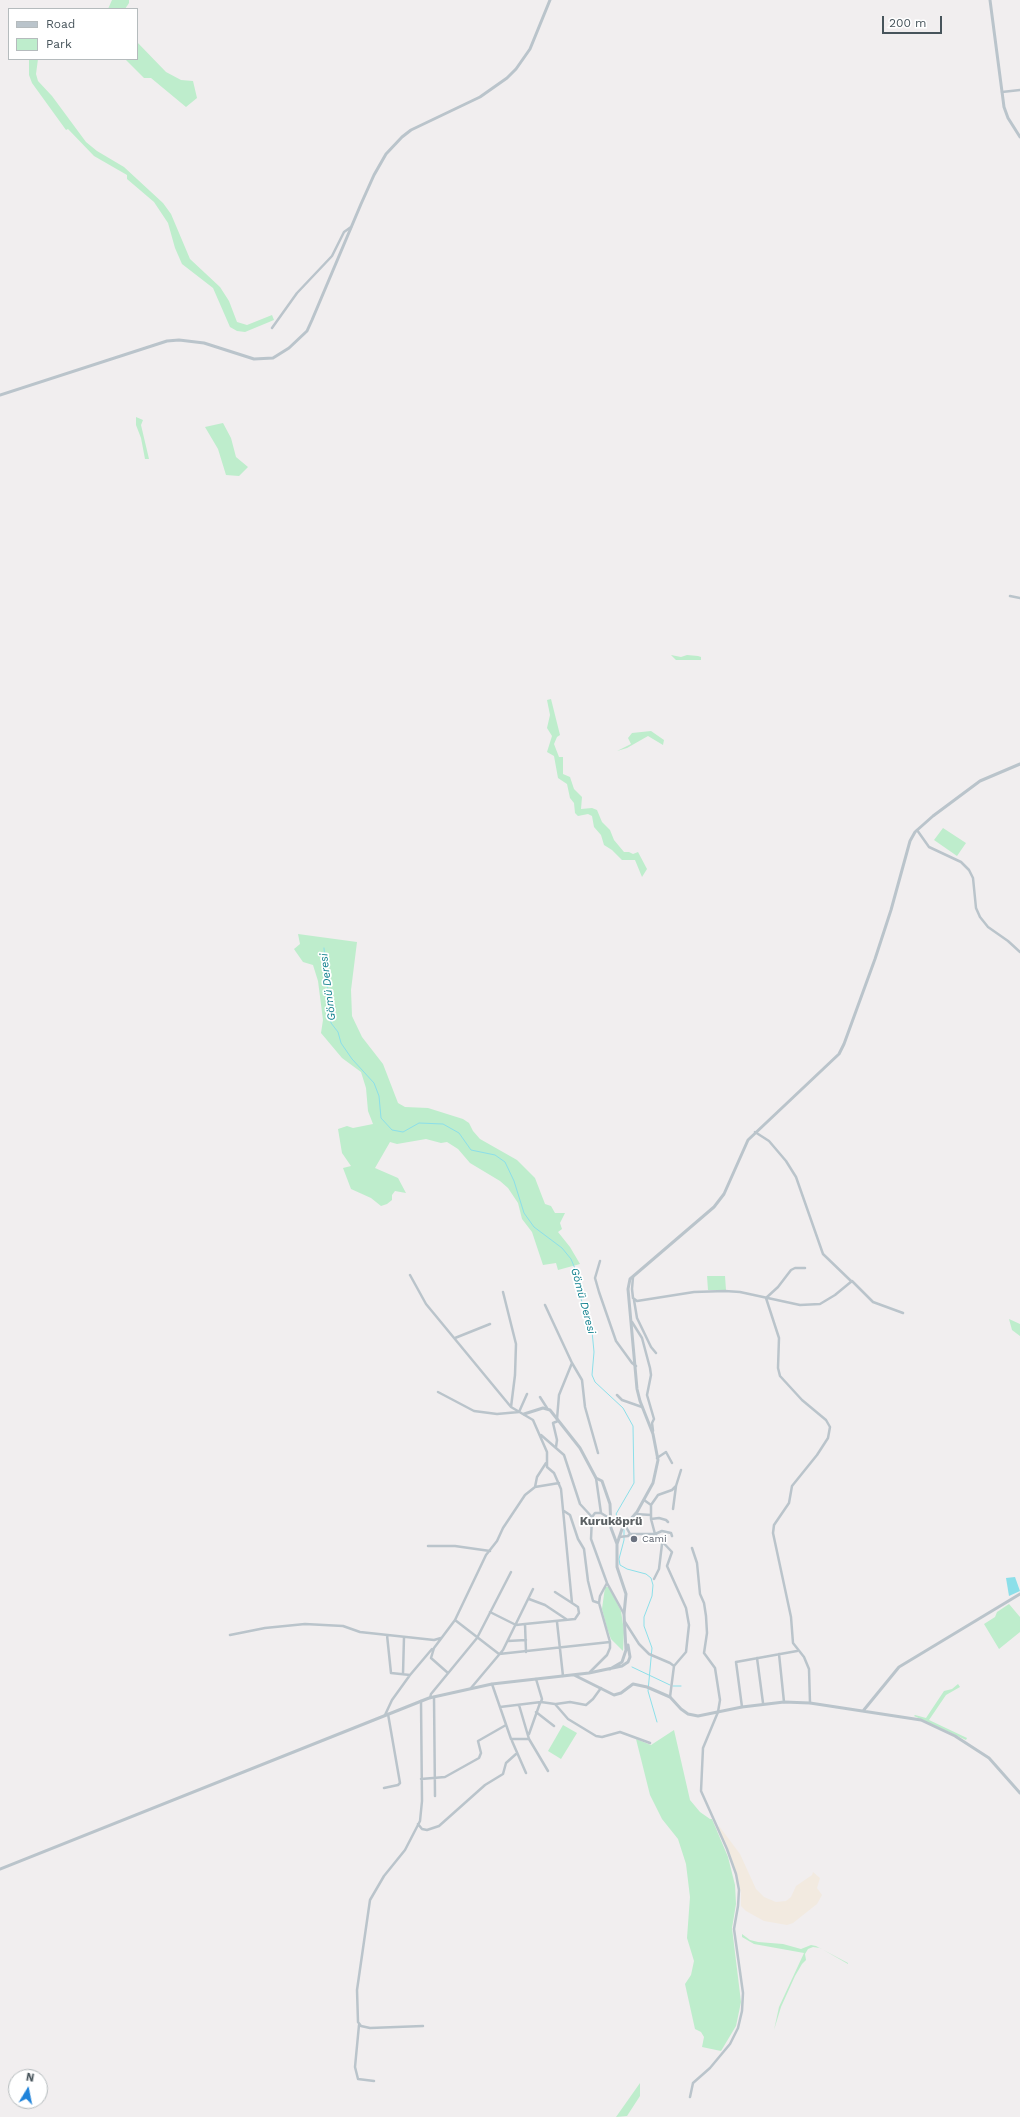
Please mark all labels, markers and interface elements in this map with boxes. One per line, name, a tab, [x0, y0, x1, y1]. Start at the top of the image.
legend	[8, 8, 138, 60]
scale bar	[884, 8, 944, 34]
text: 200 m	[889, 16, 926, 30]
text: Road	[46, 17, 75, 31]
text: Park	[46, 37, 72, 51]
water label: Gömü Deresi	[317, 953, 339, 1021]
water label: Gömü Deresi	[568, 1267, 598, 1335]
district label: Kuruköprü	[580, 1514, 642, 1528]
place label: Cami	[642, 1533, 667, 1545]
marker: Cami	[629, 1534, 639, 1544]
north arrow	[8, 2069, 48, 2109]
text: N	[25, 2071, 35, 2085]

